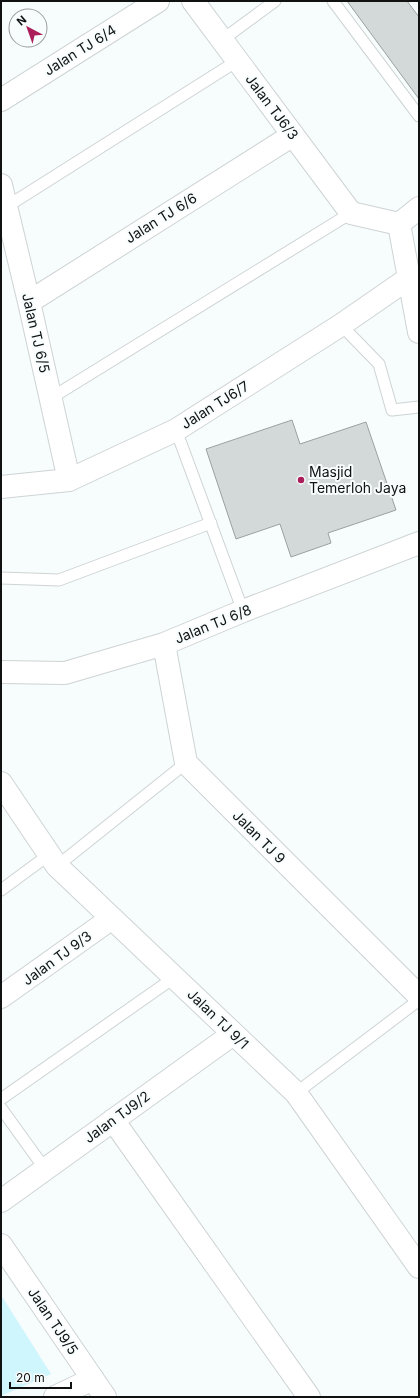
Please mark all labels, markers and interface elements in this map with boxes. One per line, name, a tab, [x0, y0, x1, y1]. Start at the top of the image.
north arrow	[8, 8, 48, 48]
text: N	[14, 12, 29, 28]
street label: Jalan TJ 6/4	[41, 21, 119, 78]
street label: Jalan TJ6/3	[242, 71, 302, 143]
street label: Jalan TJ 6/6	[122, 189, 200, 246]
street label: Jalan TJ 6/5	[19, 291, 54, 374]
street label: Jalan TJ6/7	[178, 377, 252, 432]
place label: Masjid Temerloh Jaya	[309, 463, 406, 496]
marker: Masjid Temerloh Jaya	[296, 475, 306, 485]
street label: Jalan TJ 6/8	[172, 600, 254, 647]
street label: Jalan TJ 9	[229, 807, 289, 867]
street label: Jalan TJ 9/3	[19, 927, 95, 988]
street label: Jalan TJ 9/1	[184, 985, 252, 1052]
street label: Jalan TJ9/2	[80, 1087, 153, 1146]
street label: Jalan TJ9/5	[25, 1284, 82, 1358]
scale bar	[10, 1364, 71, 1390]
text: 20 m	[16, 1370, 45, 1385]

